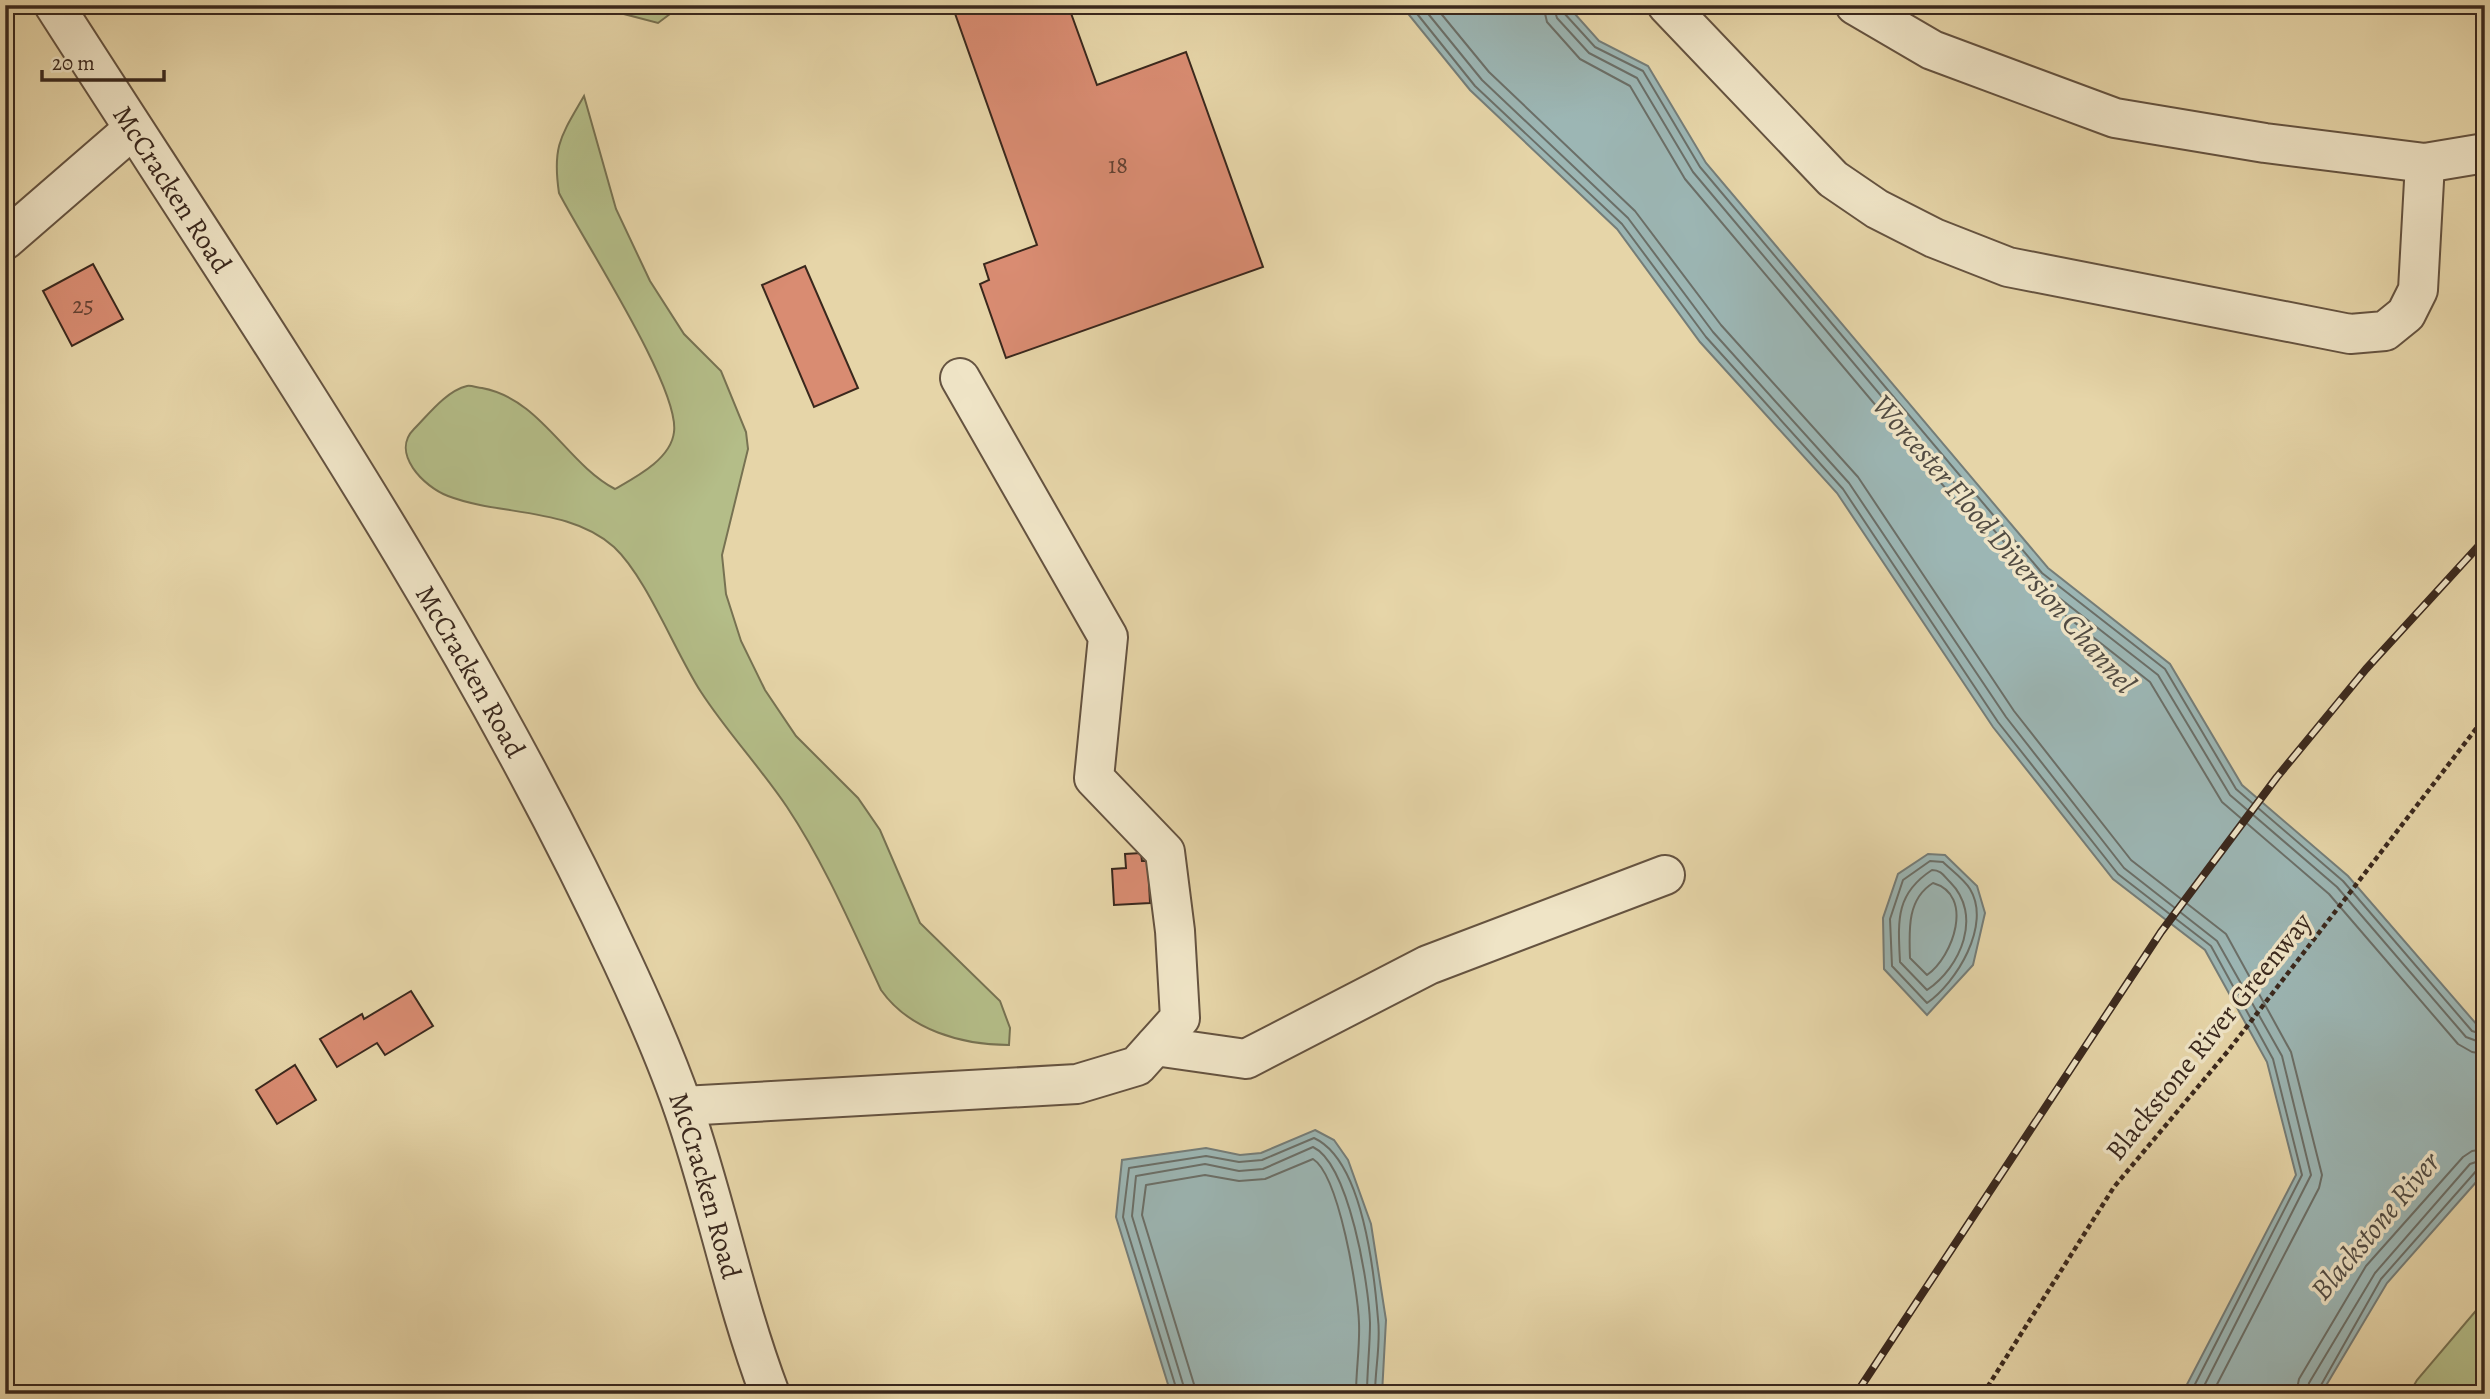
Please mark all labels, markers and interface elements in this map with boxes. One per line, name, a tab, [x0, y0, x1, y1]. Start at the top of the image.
scale bar	[42, 38, 164, 82]
text: 20 m	[52, 49, 95, 77]
street label: McCracken Road	[104, 98, 241, 281]
house number: 18	[1108, 149, 1128, 181]
house number: 25	[72, 289, 94, 321]
water label: Worcester Flood Diversion Channel	[1863, 386, 2145, 702]
street label: McCracken Road	[406, 578, 535, 765]
street label: Blackstone River Greenway	[2097, 904, 2321, 1168]
street label: McCracken Road	[659, 1087, 750, 1284]
water label: Blackstone River	[2301, 1142, 2450, 1309]

